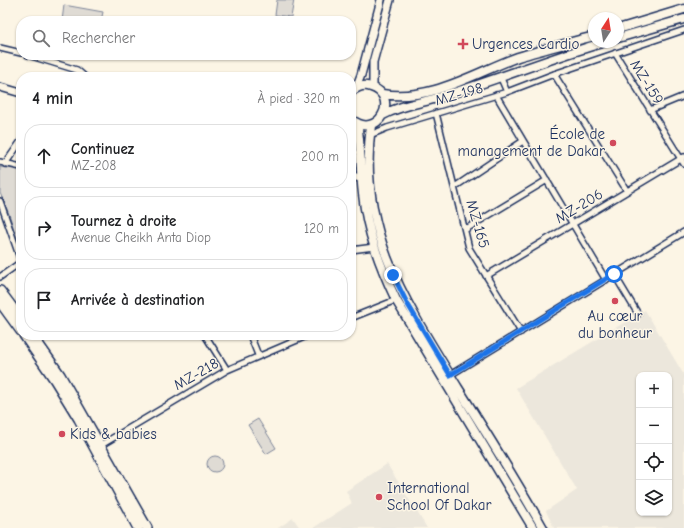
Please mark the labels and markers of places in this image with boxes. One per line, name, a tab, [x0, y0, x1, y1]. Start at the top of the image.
place label: Urgences Cardio	[472, 35, 579, 53]
marker: Urgences Cardio	[457, 38, 469, 50]
place label: École de management de Dakar	[458, 124, 605, 160]
marker: École de management de Dakar	[608, 138, 618, 148]
marker: Au cœur du bonheur	[610, 296, 620, 306]
place label: Au cœur du bonheur	[578, 307, 652, 342]
place label: Kids & babies	[70, 425, 157, 443]
marker: Kids & babies	[57, 429, 67, 439]
place label: International School Of Dakar	[387, 479, 491, 514]
marker: International School Of Dakar	[374, 492, 384, 502]

